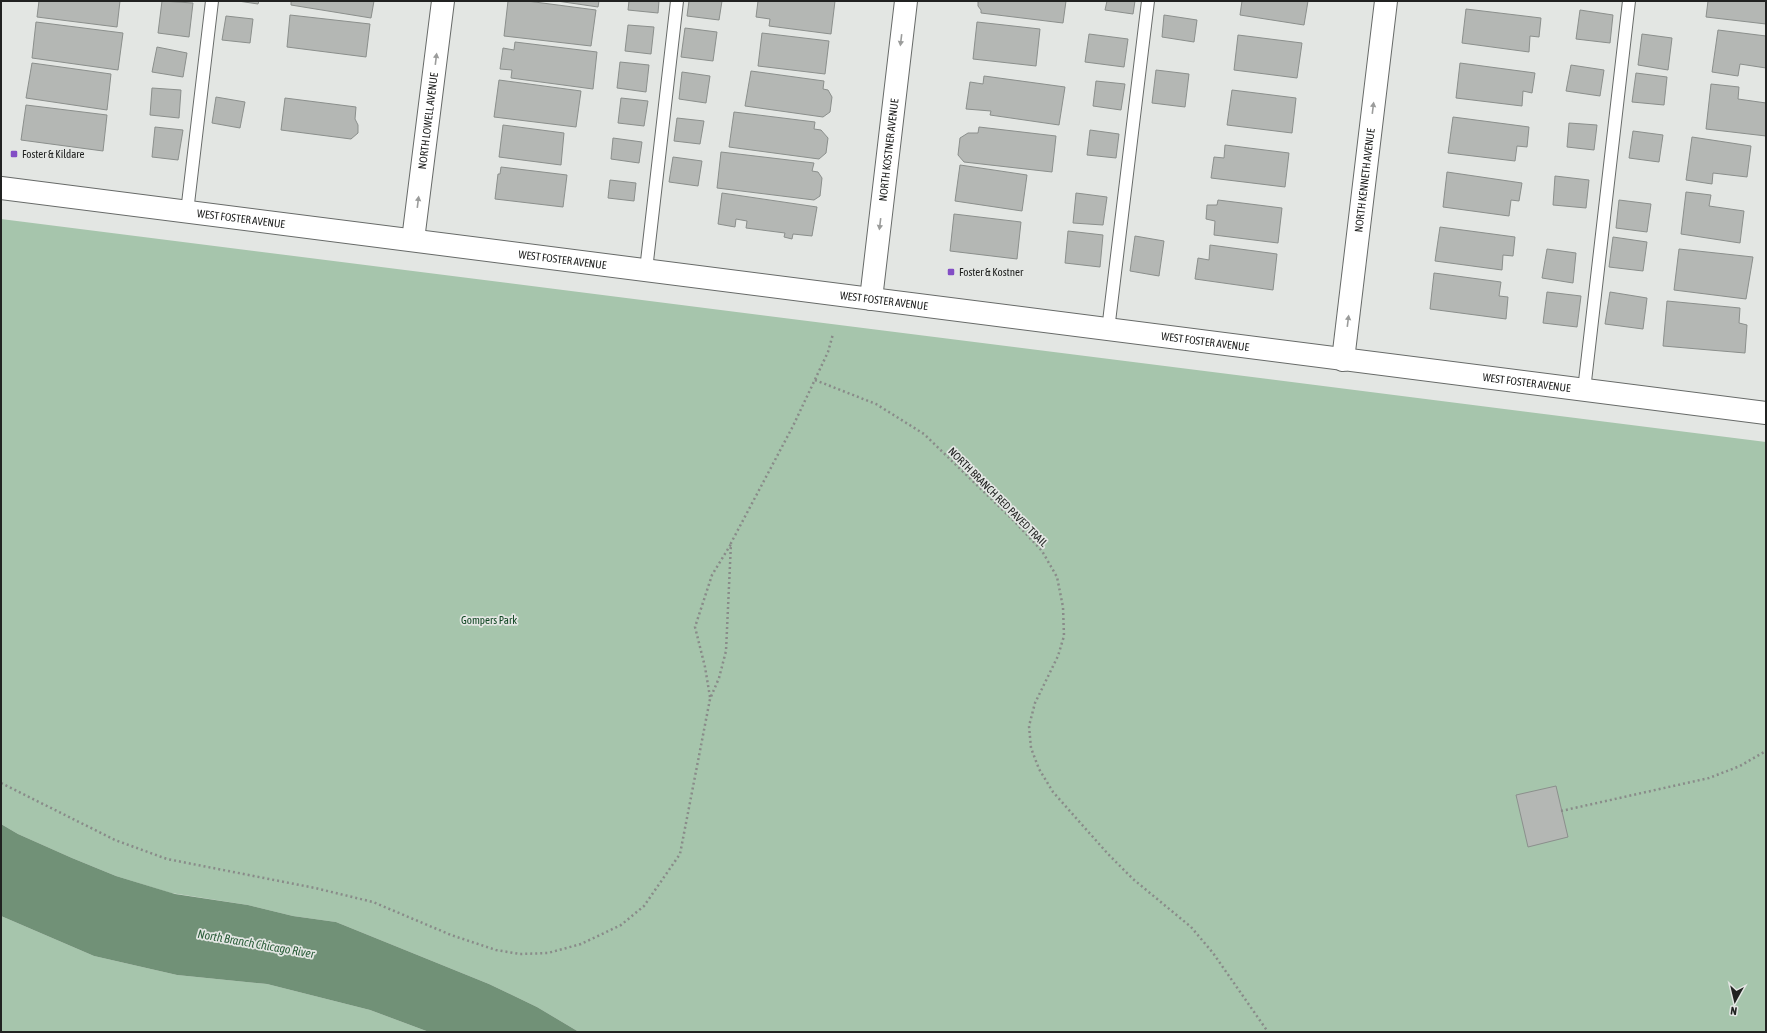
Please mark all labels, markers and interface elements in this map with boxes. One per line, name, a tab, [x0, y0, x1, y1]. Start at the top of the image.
one-way arrow	[898, 34, 905, 46]
one-way arrow	[433, 53, 439, 65]
street label: NORTH LOWELL AVENUE	[416, 72, 440, 170]
street label: NORTH KOSTNER AVENUE	[877, 98, 901, 202]
one-way arrow	[1370, 102, 1376, 114]
street label: NORTH KENNETH AVENUE	[1352, 127, 1377, 233]
place label: Foster & Kildare	[22, 148, 85, 160]
marker: Foster & Kildare	[9, 149, 19, 159]
one-way arrow	[415, 196, 421, 208]
street label: WEST FOSTER AVENUE	[196, 207, 286, 230]
one-way arrow	[876, 218, 883, 231]
street label: WEST FOSTER AVENUE	[518, 248, 607, 271]
place label: Foster & Kostner	[959, 266, 1024, 278]
marker: Foster & Kostner	[946, 267, 956, 277]
street label: WEST FOSTER AVENUE	[839, 289, 929, 312]
one-way arrow	[1345, 315, 1351, 327]
street label: WEST FOSTER AVENUE	[1161, 330, 1250, 353]
street label: WEST FOSTER AVENUE	[1482, 371, 1572, 394]
street label: NORTH BRANCH RED PAVED TRAIL	[946, 445, 1051, 550]
park label: Gompers Park	[461, 614, 517, 626]
water label: North Branch Chicago River	[196, 927, 316, 961]
north arrow	[1715, 981, 1755, 1021]
text: N	[1730, 1005, 1738, 1017]

